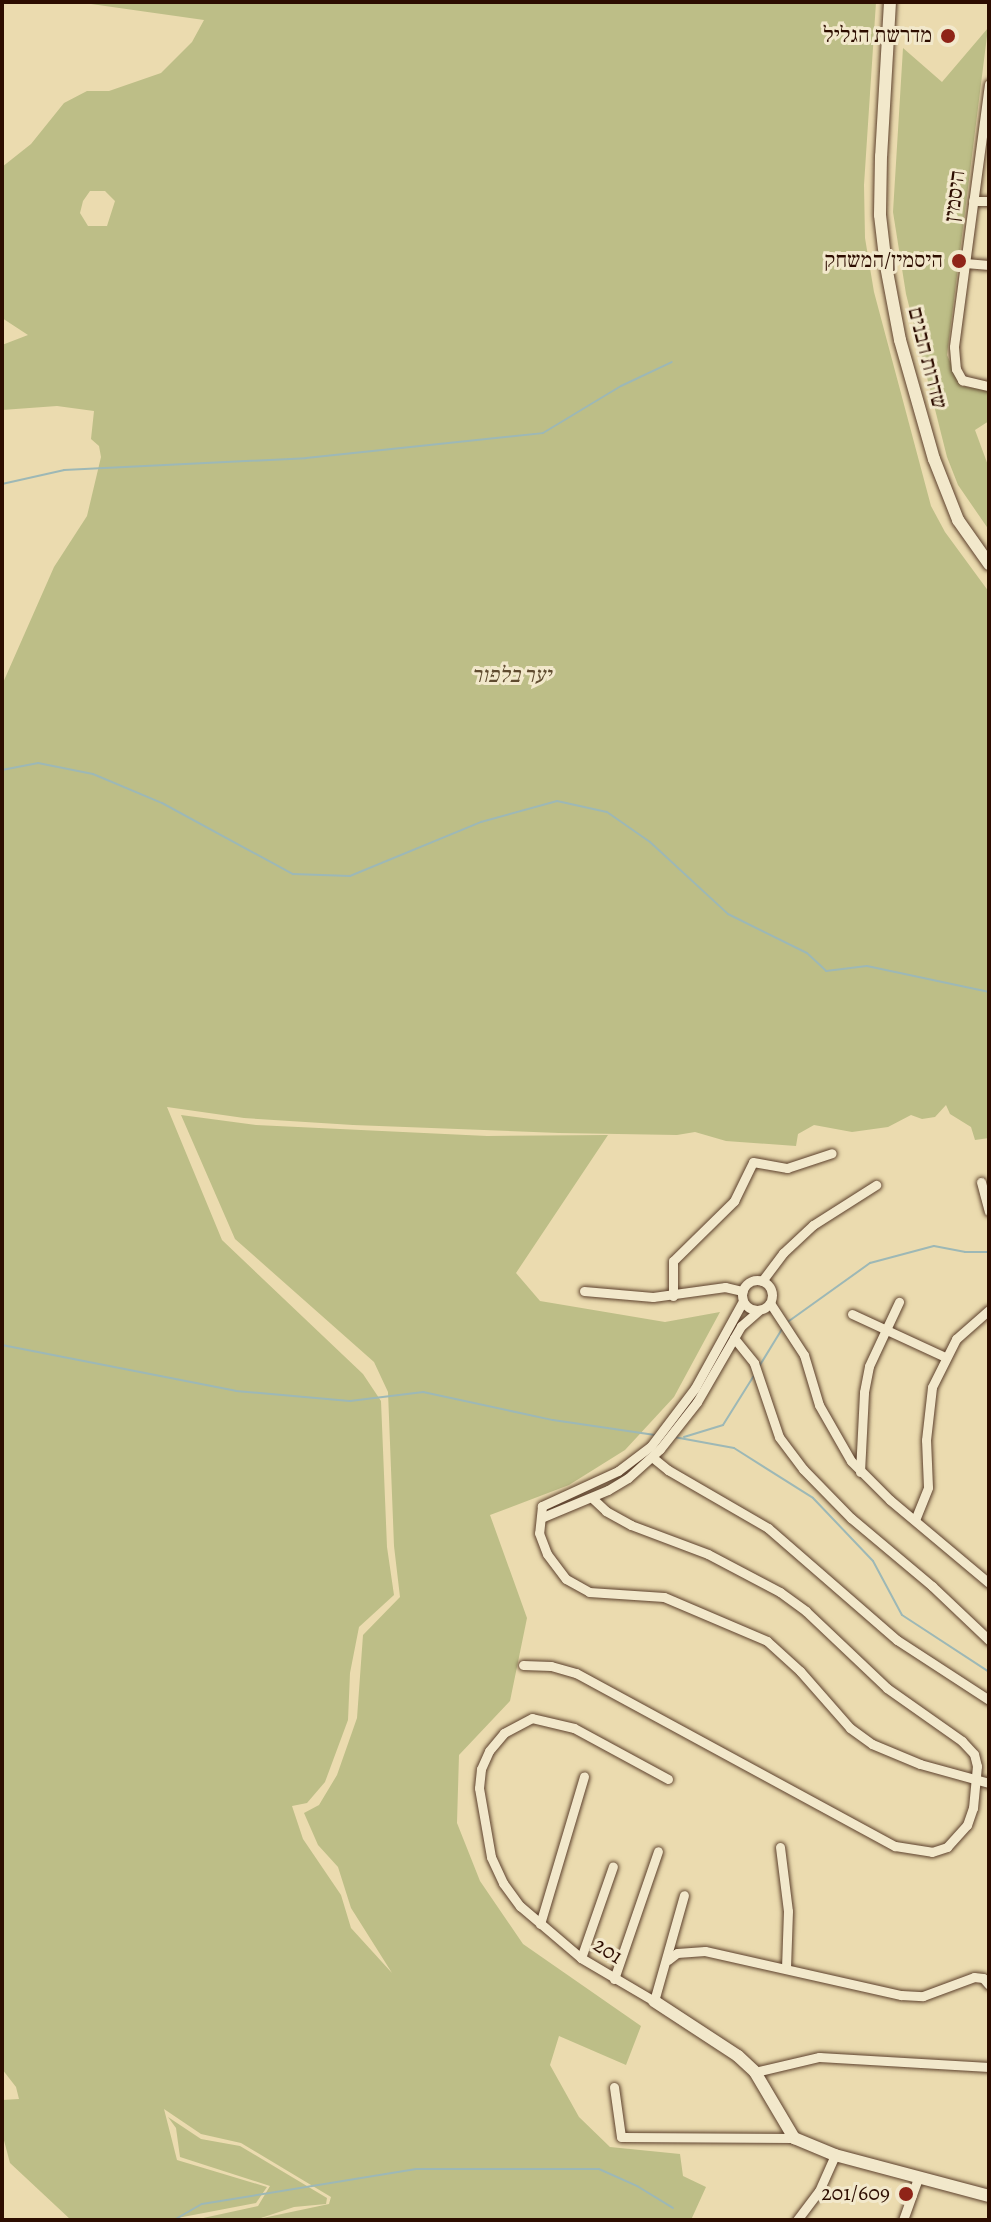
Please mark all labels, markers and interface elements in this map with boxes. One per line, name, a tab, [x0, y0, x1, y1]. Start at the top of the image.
place label: מדרשת הגליל	[823, 23, 932, 49]
marker: מדרשת הגליל	[939, 27, 957, 45]
street label: היסמין	[939, 169, 971, 223]
place label: היסמין/המשחק	[824, 248, 943, 274]
marker: היסמין/המשחק	[950, 252, 968, 270]
street label: שדרות הבנים	[902, 304, 952, 412]
park label: יער בלפור	[471, 663, 551, 689]
street label: 201	[588, 1932, 628, 1970]
place label: 201/609	[821, 2181, 890, 2207]
marker: 201/609	[897, 2185, 915, 2203]

